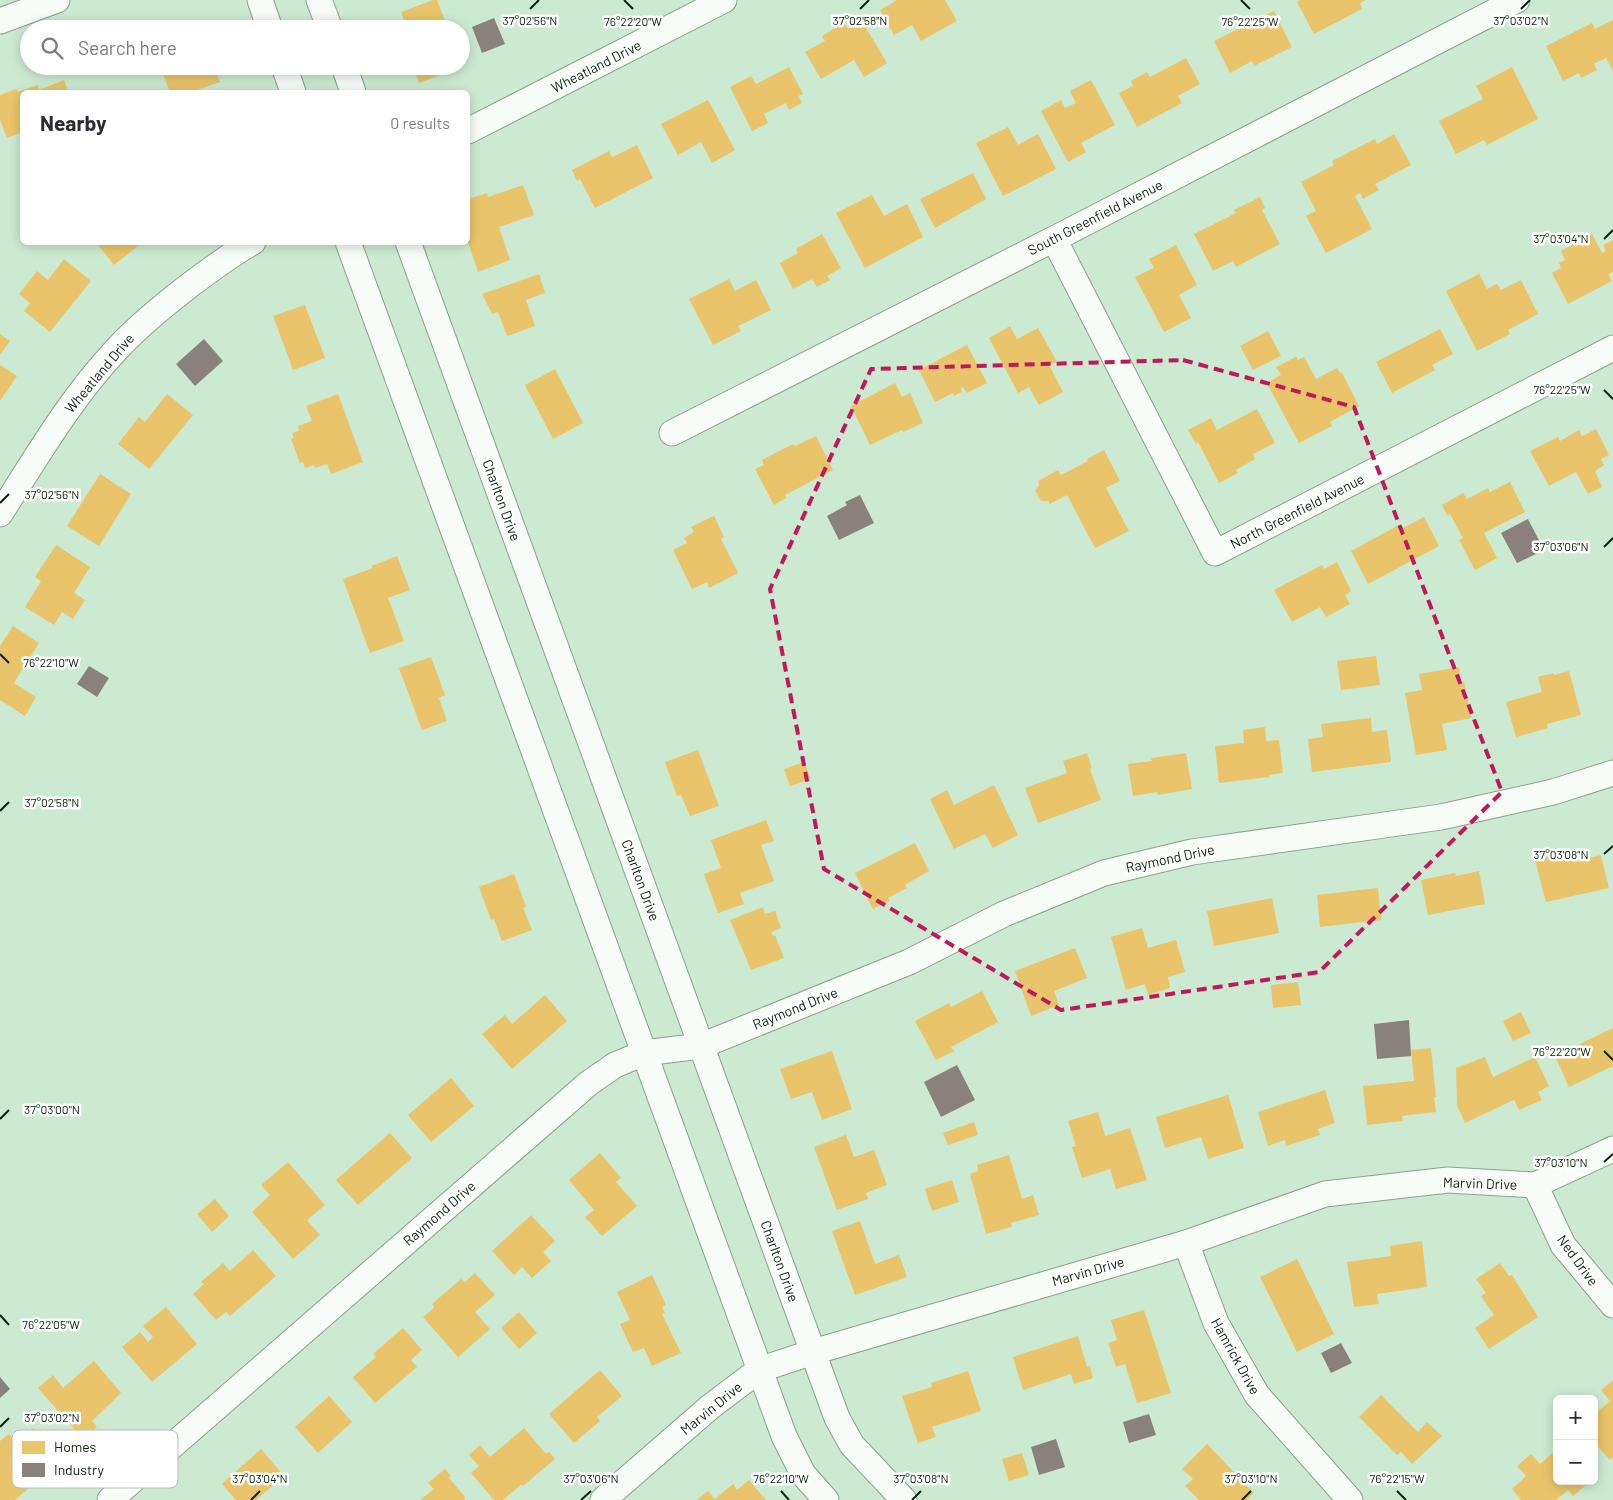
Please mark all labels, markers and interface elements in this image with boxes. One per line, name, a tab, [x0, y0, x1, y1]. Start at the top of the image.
text: 37°02'56"N	[503, 13, 557, 27]
text: 37°02'58"N	[833, 13, 887, 27]
text: 37°03'02"N	[1493, 13, 1549, 27]
text: 76°22'20"W	[604, 14, 662, 28]
text: 76°22'25"W	[1221, 14, 1279, 28]
search box	[20, 20, 470, 75]
icon: search	[38, 34, 66, 62]
text: Search here	[78, 36, 177, 59]
street label: Wheatland Drive	[548, 36, 644, 96]
text: Nearby	[40, 110, 106, 135]
text: 0 results	[390, 113, 450, 132]
street label: South Greenfield Avenue	[1025, 176, 1165, 258]
text: 37°03'04"N	[1533, 231, 1589, 245]
street label: Wheatland Drive	[61, 330, 137, 416]
text: 76°22'25"W	[1533, 382, 1591, 396]
street label: Charlton Drive	[479, 457, 525, 543]
street label: North Greenfield Avenue	[1227, 470, 1367, 552]
text: 37°02'56"N	[25, 487, 79, 501]
text: 37°03'06"N	[1533, 539, 1589, 553]
text: 76°22'10"W	[23, 655, 79, 669]
text: 37°02'58"N	[25, 795, 79, 809]
street label: Charlton Drive	[618, 837, 664, 923]
street label: Raymond Drive	[1124, 840, 1216, 876]
text: 37°03'08"N	[1533, 847, 1589, 861]
street label: Raymond Drive	[750, 983, 840, 1033]
text: 76°22'20"W	[1533, 1044, 1591, 1058]
text: 37°03'00"N	[24, 1102, 80, 1116]
text: 37°03'10"N	[1534, 1155, 1588, 1169]
street label: Marvin Drive	[1443, 1173, 1517, 1193]
street label: Raymond Drive	[399, 1177, 479, 1249]
street label: Charlton Drive	[757, 1218, 803, 1304]
street label: Ned Drive	[1554, 1231, 1602, 1289]
street label: Marvin Drive	[1050, 1253, 1126, 1289]
street label: Hamrick Drive	[1208, 1315, 1264, 1397]
text: 76°22'05"W	[22, 1317, 80, 1331]
street label: Marvin Drive	[677, 1378, 745, 1438]
map controls	[1553, 1395, 1598, 1485]
button: +	[1553, 1395, 1598, 1440]
text: 37°03'02"N	[24, 1410, 80, 1424]
legend	[12, 1430, 178, 1488]
text: Homes	[54, 1438, 97, 1455]
button: −	[1553, 1440, 1598, 1485]
text: Industry	[54, 1461, 105, 1478]
text: 37°03'04"N	[232, 1471, 288, 1485]
text: 37°03'06"N	[563, 1471, 619, 1485]
text: 76°22'10"W	[753, 1471, 809, 1485]
text: 37°03'08"N	[893, 1471, 949, 1485]
text: 37°03'10"N	[1224, 1471, 1278, 1485]
text: 76°22'15"W	[1370, 1471, 1425, 1485]

